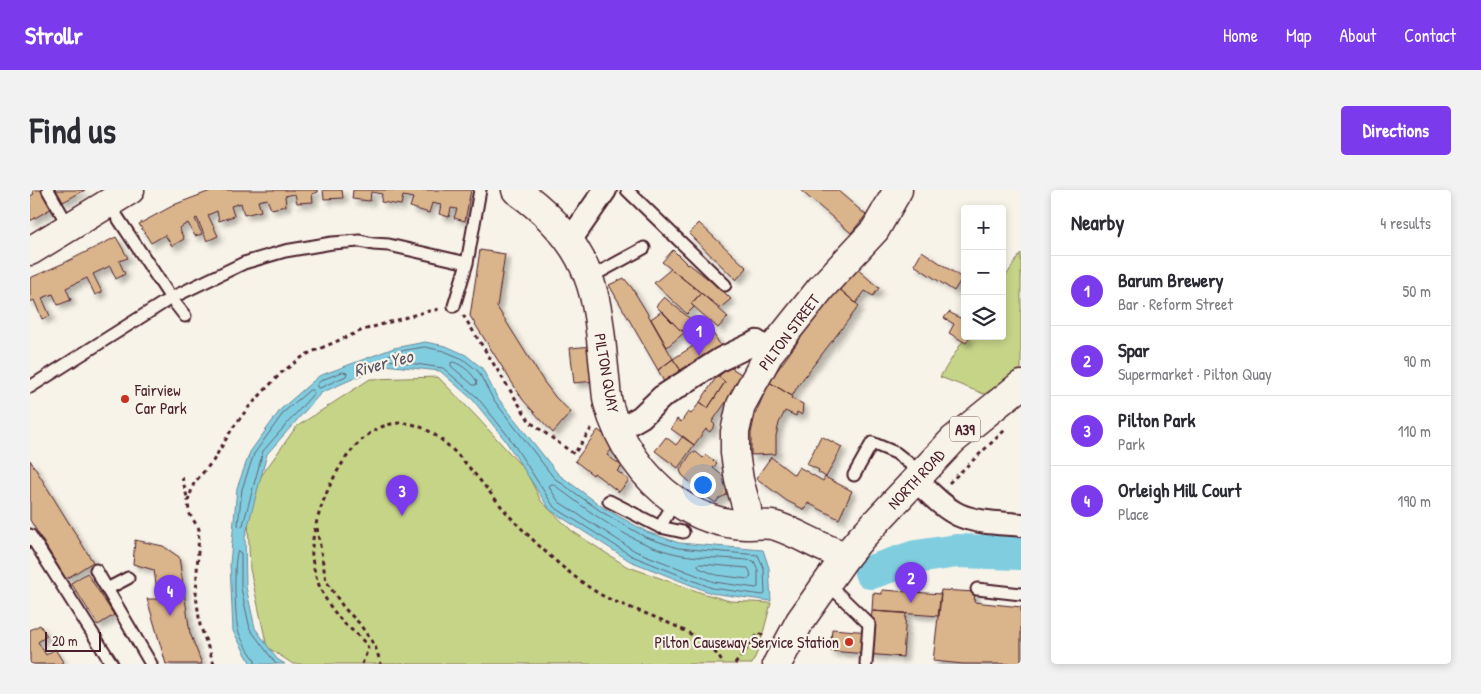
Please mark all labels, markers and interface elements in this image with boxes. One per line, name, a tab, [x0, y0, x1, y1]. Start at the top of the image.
text: Strollr	[25, 19, 83, 51]
text: Home	[1223, 23, 1258, 48]
text: Map	[1286, 23, 1311, 48]
text: About	[1339, 23, 1376, 48]
text: Contact	[1404, 23, 1456, 48]
button: Directions	[1341, 106, 1451, 155]
text: Find us	[30, 107, 116, 154]
map controls	[961, 205, 1006, 340]
button: +	[961, 205, 1006, 250]
text: Nearby	[1071, 208, 1124, 237]
text: 4 results	[1380, 212, 1431, 234]
button: −	[961, 250, 1006, 295]
text: Barum Brewery	[1118, 267, 1224, 293]
text: 1	[1084, 280, 1090, 302]
text: 50 m	[1403, 280, 1431, 302]
street label: PILTON STREET	[753, 289, 825, 374]
text: Bar · Reform Street	[1118, 293, 1233, 315]
button: layers	[961, 295, 1006, 340]
pin: 1	[683, 315, 715, 356]
street label: PILTON QUAY	[589, 332, 625, 414]
text: Spar	[1118, 337, 1150, 363]
water label: River Yeo	[351, 343, 417, 383]
text: 2	[1083, 350, 1091, 372]
text: 90 m	[1403, 350, 1431, 372]
text: Supermarket · Pilton Quay	[1118, 363, 1272, 385]
place label: Fairview Car Park	[134, 379, 187, 419]
marker: Fairview Car Park	[119, 393, 131, 405]
text: Pilton Park	[1118, 407, 1195, 433]
road number: A39	[950, 416, 980, 442]
text: 3	[1083, 420, 1091, 442]
text: 110 m	[1398, 420, 1431, 442]
text: Park	[1118, 433, 1145, 455]
street label: NORTH ROAD	[882, 444, 950, 514]
your location	[690, 472, 716, 498]
pin: 3	[386, 475, 418, 516]
text: Orleigh Mill Court	[1118, 477, 1241, 503]
text: 4	[1084, 490, 1090, 512]
text: 190 m	[1398, 490, 1431, 512]
text: Place	[1118, 503, 1149, 525]
pin: 2	[895, 562, 927, 603]
pin: 4	[154, 575, 186, 616]
scale bar	[45, 629, 101, 652]
text: 20 m	[52, 631, 78, 650]
place label: Pilton Causeway Service Station	[655, 631, 839, 653]
marker: Pilton Causeway Service Station	[843, 636, 855, 648]

